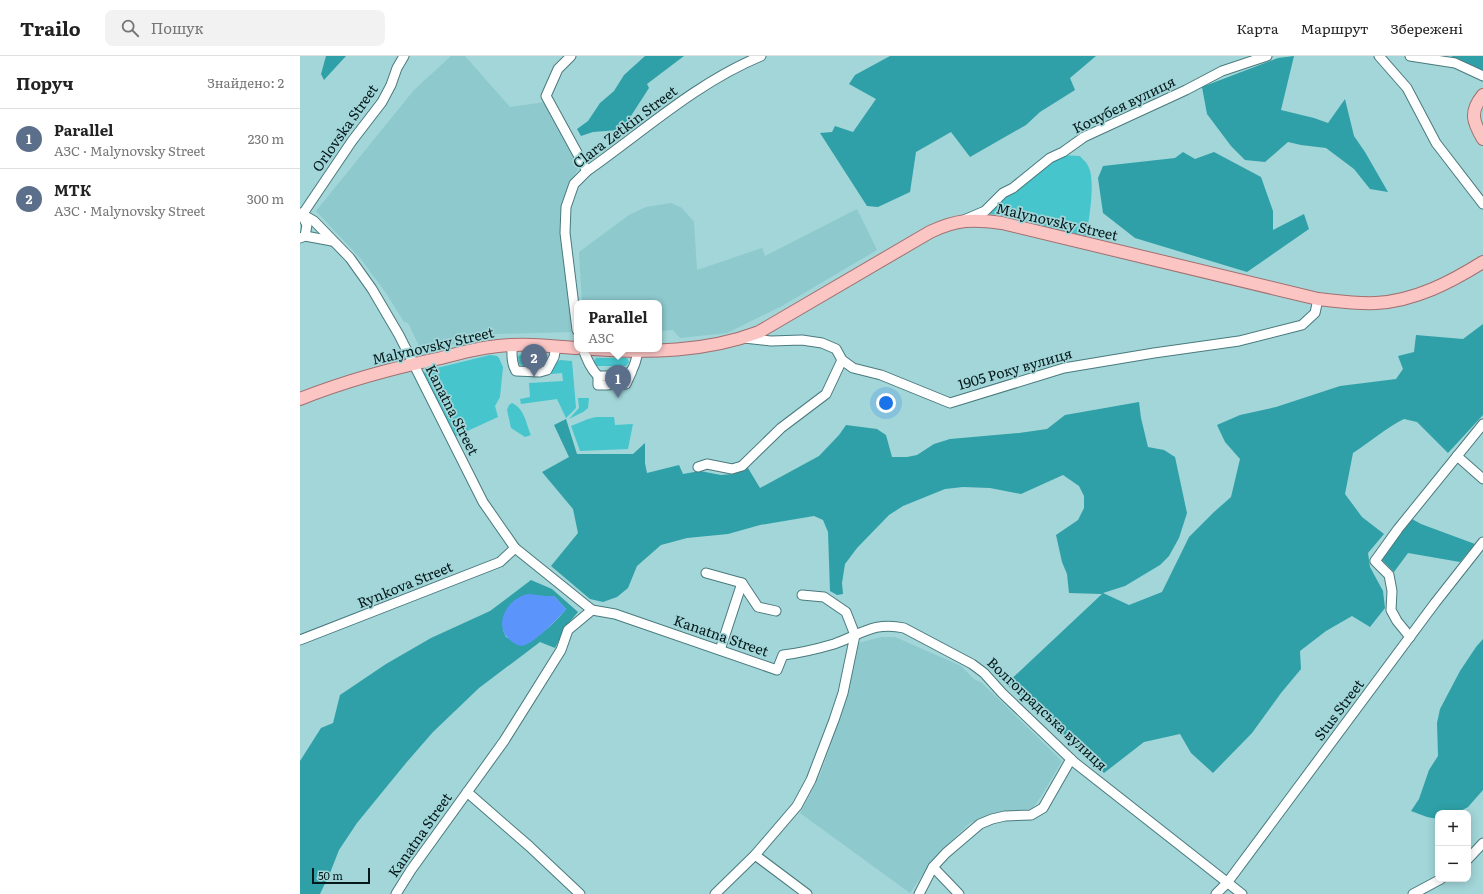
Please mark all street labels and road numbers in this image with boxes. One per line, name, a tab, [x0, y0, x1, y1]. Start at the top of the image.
street label: Кочубея вулиця	[1069, 71, 1178, 138]
street label: Orlovska Street	[307, 79, 382, 175]
street label: Clara Zetkin Street	[568, 80, 681, 172]
street label: Malynovsky Street	[994, 197, 1120, 245]
street label: Malynovsky Street	[370, 321, 496, 369]
street label: 1905 Року вулиця	[955, 342, 1074, 394]
street label: Kanatna Street	[421, 361, 484, 459]
street label: Rynkova Street	[354, 556, 456, 612]
street label: Kanatna Street	[671, 609, 772, 661]
street label: Волгоградська вулиця	[983, 652, 1112, 774]
street label: Stus Street	[1309, 674, 1368, 744]
street label: Kanatna Street	[383, 788, 456, 881]

